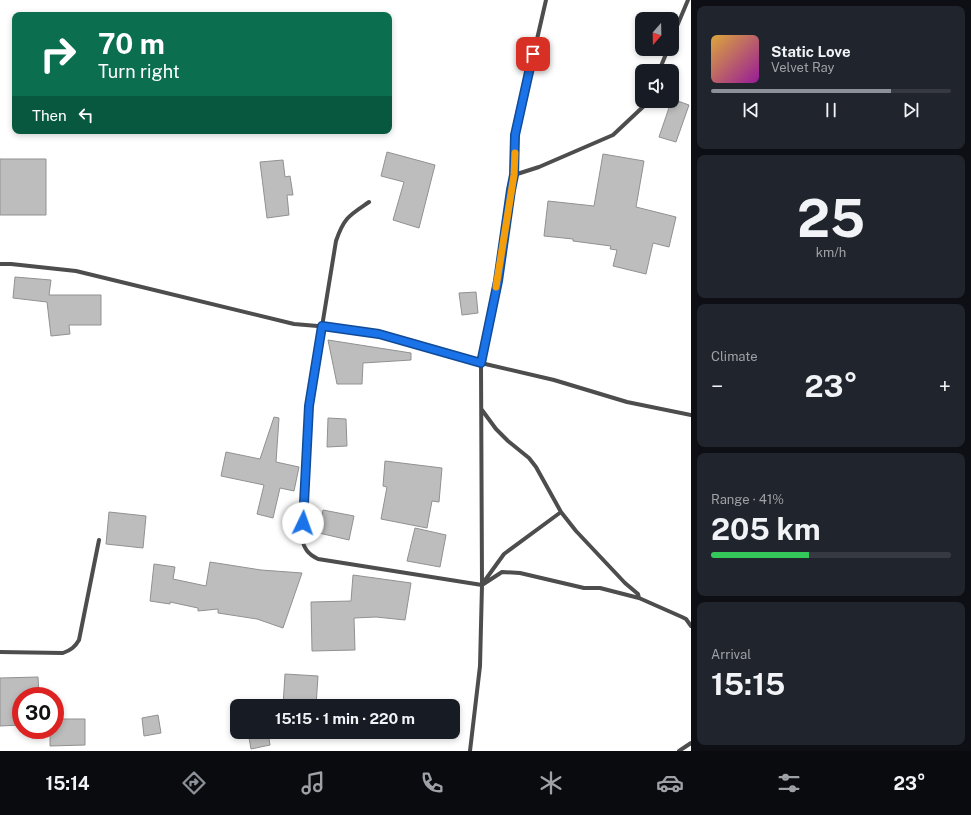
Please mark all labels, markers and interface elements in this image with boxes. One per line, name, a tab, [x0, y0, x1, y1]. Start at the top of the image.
north arrow	[635, 12, 679, 56]
map controls	[635, 12, 679, 108]
text: 70 m	[98, 27, 165, 60]
icon: right	[32, 28, 84, 80]
pin	[516, 37, 550, 71]
icon: arrive	[522, 43, 544, 65]
text: Static Love	[771, 43, 851, 60]
text: Velvet Ray	[771, 60, 835, 75]
text: Turn right	[98, 61, 180, 82]
button: sound	[635, 64, 679, 108]
icon: previous	[740, 99, 762, 121]
icon: pause	[820, 99, 842, 121]
icon: next	[900, 99, 922, 121]
icon: left	[75, 104, 97, 126]
text: Then	[32, 107, 67, 124]
text: 25	[797, 188, 865, 249]
text: km/h	[816, 245, 846, 260]
text: Climate	[711, 349, 758, 364]
text: 23°	[804, 368, 858, 404]
text: −	[711, 373, 723, 399]
text: +	[939, 373, 951, 399]
text: Range · 41%	[711, 492, 784, 507]
position arrow	[282, 502, 324, 544]
text: 205 km	[711, 511, 821, 547]
text: Arrival	[711, 647, 751, 662]
text: 15:15	[711, 666, 785, 702]
speed limit sign: 30	[12, 687, 64, 739]
text: 15:15 · 1 min · 220 m	[275, 710, 415, 727]
icon: directions	[180, 769, 208, 797]
icon: music	[299, 769, 327, 797]
icon: phone	[418, 769, 446, 797]
icon: climate	[537, 769, 565, 797]
icon: car	[656, 769, 684, 797]
icon: filters	[775, 769, 803, 797]
text: 15:14	[45, 773, 90, 794]
text: 23°	[894, 773, 925, 794]

